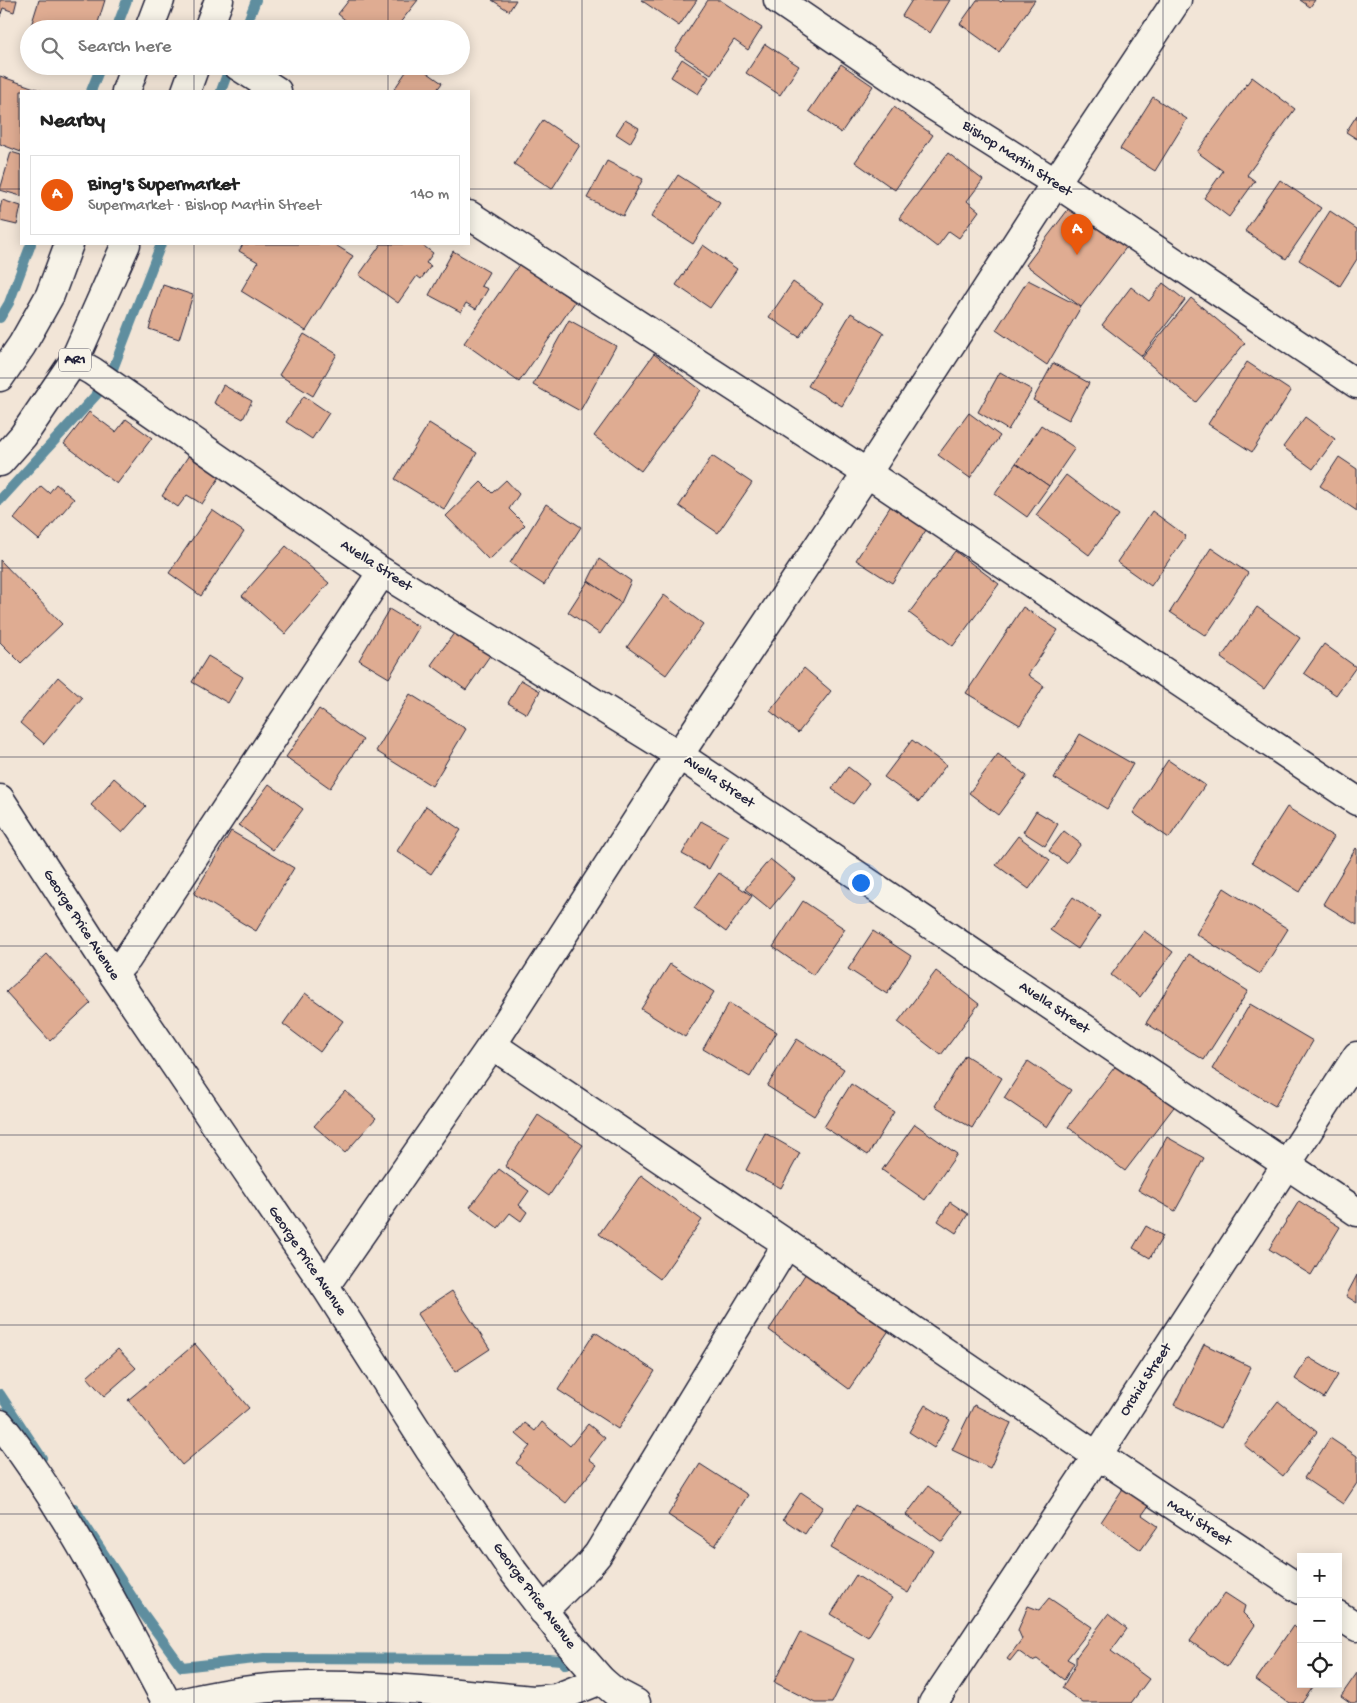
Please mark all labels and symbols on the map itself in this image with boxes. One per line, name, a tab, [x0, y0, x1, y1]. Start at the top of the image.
street label: Bishop Martin Street	[958, 116, 1077, 202]
pin: A	[1061, 214, 1093, 255]
road number: AR1	[59, 348, 91, 372]
street label: Avella Street	[337, 536, 417, 597]
street label: Avella Street	[680, 752, 759, 813]
street label: George Price Avenue	[38, 866, 124, 984]
your location	[848, 870, 874, 896]
street label: Avella Street	[1015, 978, 1094, 1039]
street label: George Price Avenue	[264, 1203, 351, 1319]
street label: Orchid Street	[1116, 1339, 1177, 1420]
street label: Maxi Street	[1163, 1495, 1236, 1552]
street label: George Price Avenue	[488, 1539, 580, 1653]

